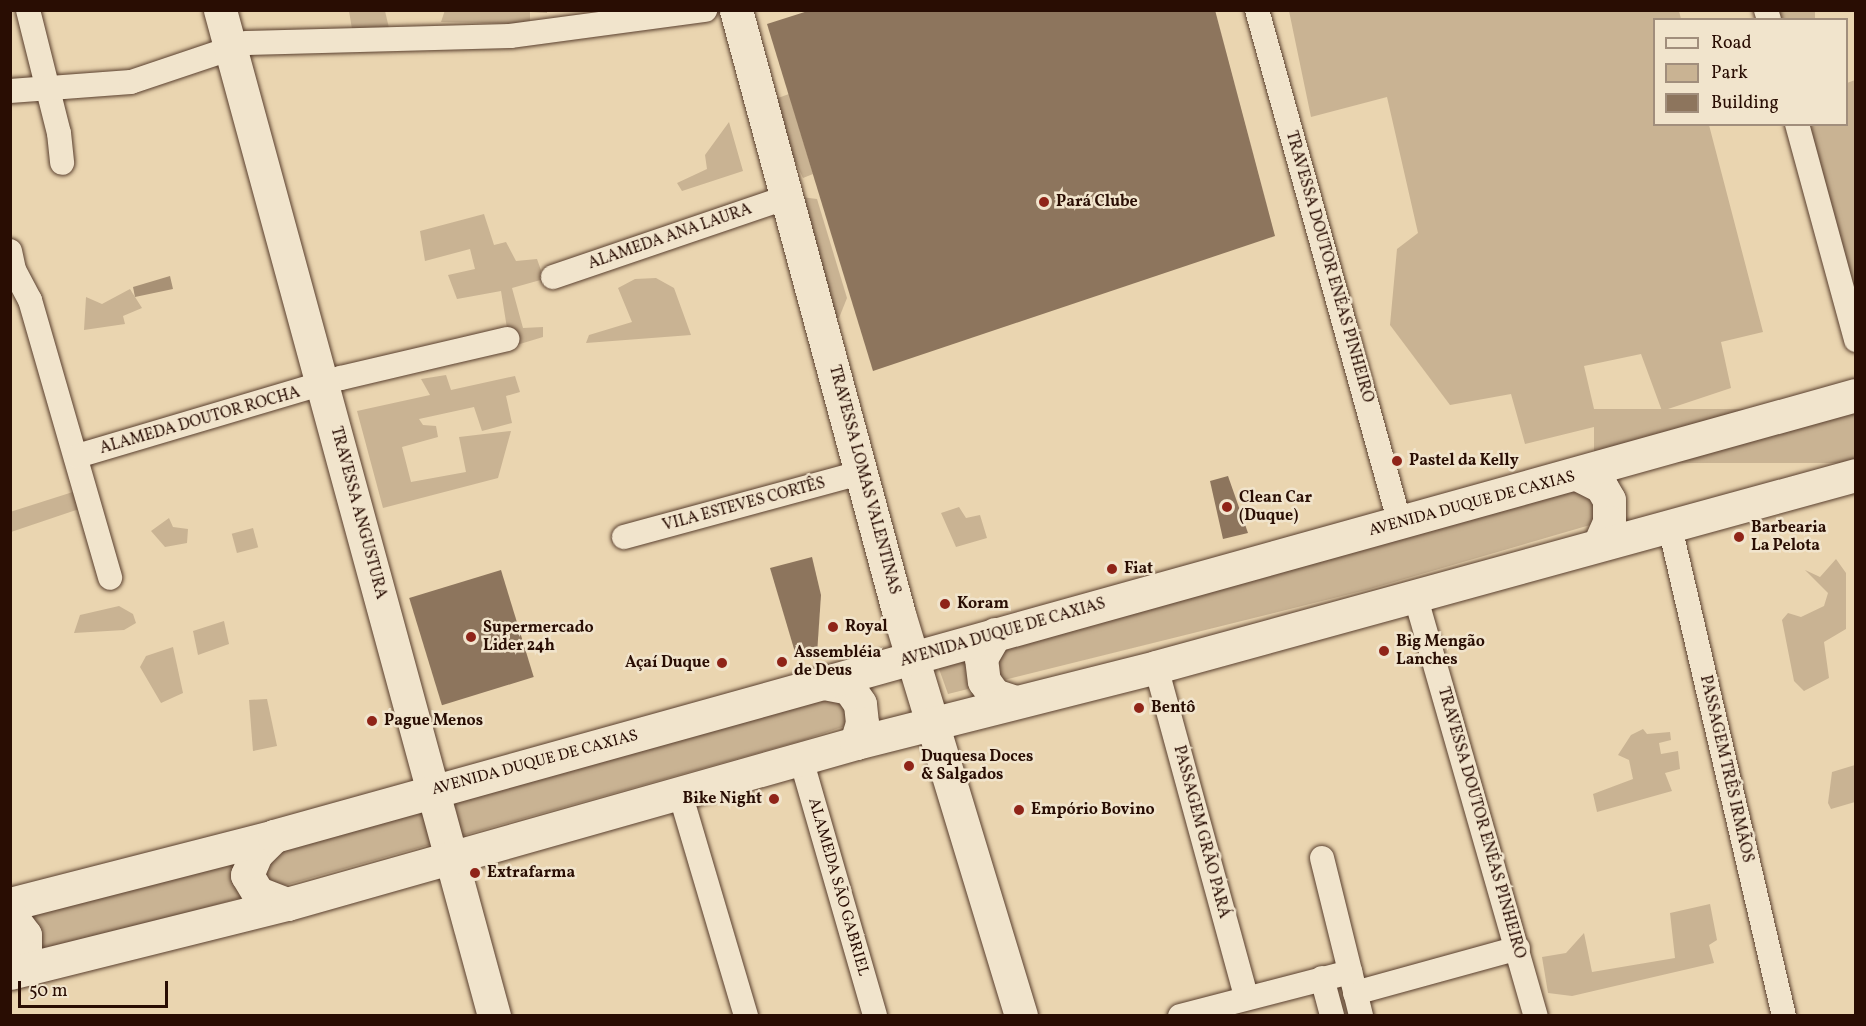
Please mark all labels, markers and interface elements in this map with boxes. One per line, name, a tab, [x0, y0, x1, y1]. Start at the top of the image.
legend	[1653, 18, 1848, 126]
text: Road	[1711, 31, 1752, 56]
text: Park	[1711, 61, 1748, 86]
text: Building	[1711, 91, 1779, 116]
street label: TRAVESSA DOUTOR ENÉAS PINHEIRO	[1281, 129, 1377, 405]
place label: Pará Clube	[1056, 192, 1138, 212]
marker: Pará Clube	[1037, 195, 1051, 209]
street label: ALAMEDA ANA LAURA	[586, 200, 754, 274]
street label: TRAVESSA LOMAS VALENTINAS	[824, 363, 904, 597]
street label: ALAMEDA DOUTOR ROCHA	[98, 383, 302, 459]
street label: TRAVESSA ANGUSTURA	[326, 425, 390, 601]
place label: Pastel da Kelly	[1409, 451, 1519, 471]
marker: Pastel da Kelly	[1390, 454, 1404, 468]
street label: AVENIDA DUQUE DE CAXIAS	[1367, 467, 1577, 541]
street label: VILA ESTEVES CORTÊS	[660, 474, 828, 536]
place label: Clean Car (Duque)	[1239, 488, 1312, 526]
marker: Clean Car (Duque)	[1220, 500, 1234, 514]
place label: Barbearia La Pelota	[1751, 518, 1827, 556]
marker: Barbearia La Pelota	[1732, 530, 1746, 544]
place label: Fiat	[1124, 559, 1153, 579]
marker: Fiat	[1105, 562, 1119, 576]
street label: AVENIDA DUQUE DE CAXIAS	[898, 594, 1108, 672]
place label: Koram	[957, 594, 1009, 614]
marker: Koram	[938, 597, 952, 611]
place label: Royal	[845, 617, 888, 637]
place label: Supermercado Lider 24h	[483, 618, 594, 656]
marker: Royal	[826, 620, 840, 634]
marker: Supermercado Lider 24h	[464, 630, 478, 644]
place label: Big Mengão Lanches	[1396, 632, 1485, 670]
place label: Assembléia de Deus	[794, 643, 881, 681]
marker: Big Mengão Lanches	[1377, 644, 1391, 658]
place label: Açaí Duque	[625, 653, 710, 673]
marker: Assembléia de Deus	[775, 655, 789, 669]
marker: Açaí Duque	[715, 656, 729, 670]
street label: PASSAGEM TRÊS IRMÃOS	[1695, 673, 1757, 865]
street label: TRAVESSA DOUTOR ENÉAS PINHEIRO	[1433, 685, 1529, 961]
place label: Bentô	[1151, 698, 1195, 718]
marker: Bentô	[1132, 701, 1146, 715]
place label: Pague Menos	[384, 711, 483, 731]
marker: Pague Menos	[365, 714, 379, 728]
street label: AVENIDA DUQUE DE CAXIAS	[430, 726, 640, 800]
street label: PASSAGEM GRÃO PARÁ	[1169, 743, 1233, 921]
place label: Duquesa Doces & Salgados	[921, 747, 1033, 785]
marker: Duquesa Doces & Salgados	[902, 759, 916, 773]
place label: Bike Night	[682, 789, 762, 809]
marker: Bike Night	[767, 792, 781, 806]
street label: ALAMEDA SÃO GABRIEL	[803, 796, 873, 978]
place label: Empório Bovino	[1031, 800, 1155, 820]
marker: Empório Bovino	[1012, 803, 1026, 817]
place label: Extrafarma	[487, 863, 575, 883]
marker: Extrafarma	[468, 866, 482, 880]
scale bar	[21, 969, 171, 1007]
text: 50 m	[29, 979, 68, 1004]

